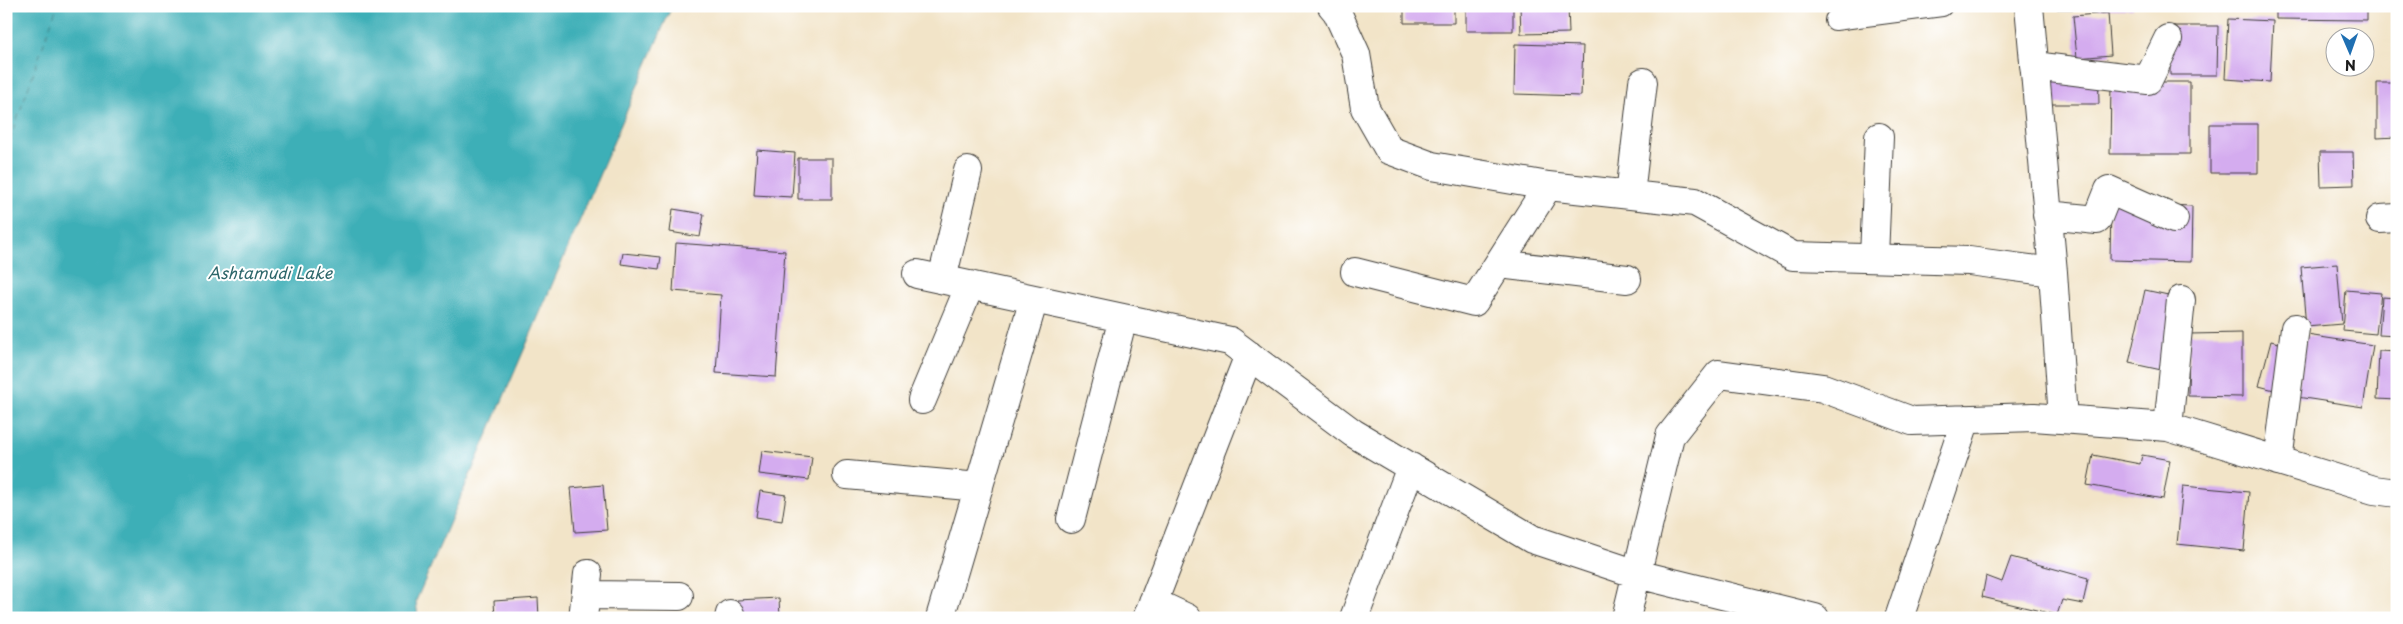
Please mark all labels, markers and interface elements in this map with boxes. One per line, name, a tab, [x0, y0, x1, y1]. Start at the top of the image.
north arrow	[2326, 28, 2376, 78]
text: N	[2345, 55, 2356, 76]
water label: Ashtamudi Lake	[208, 260, 334, 284]

